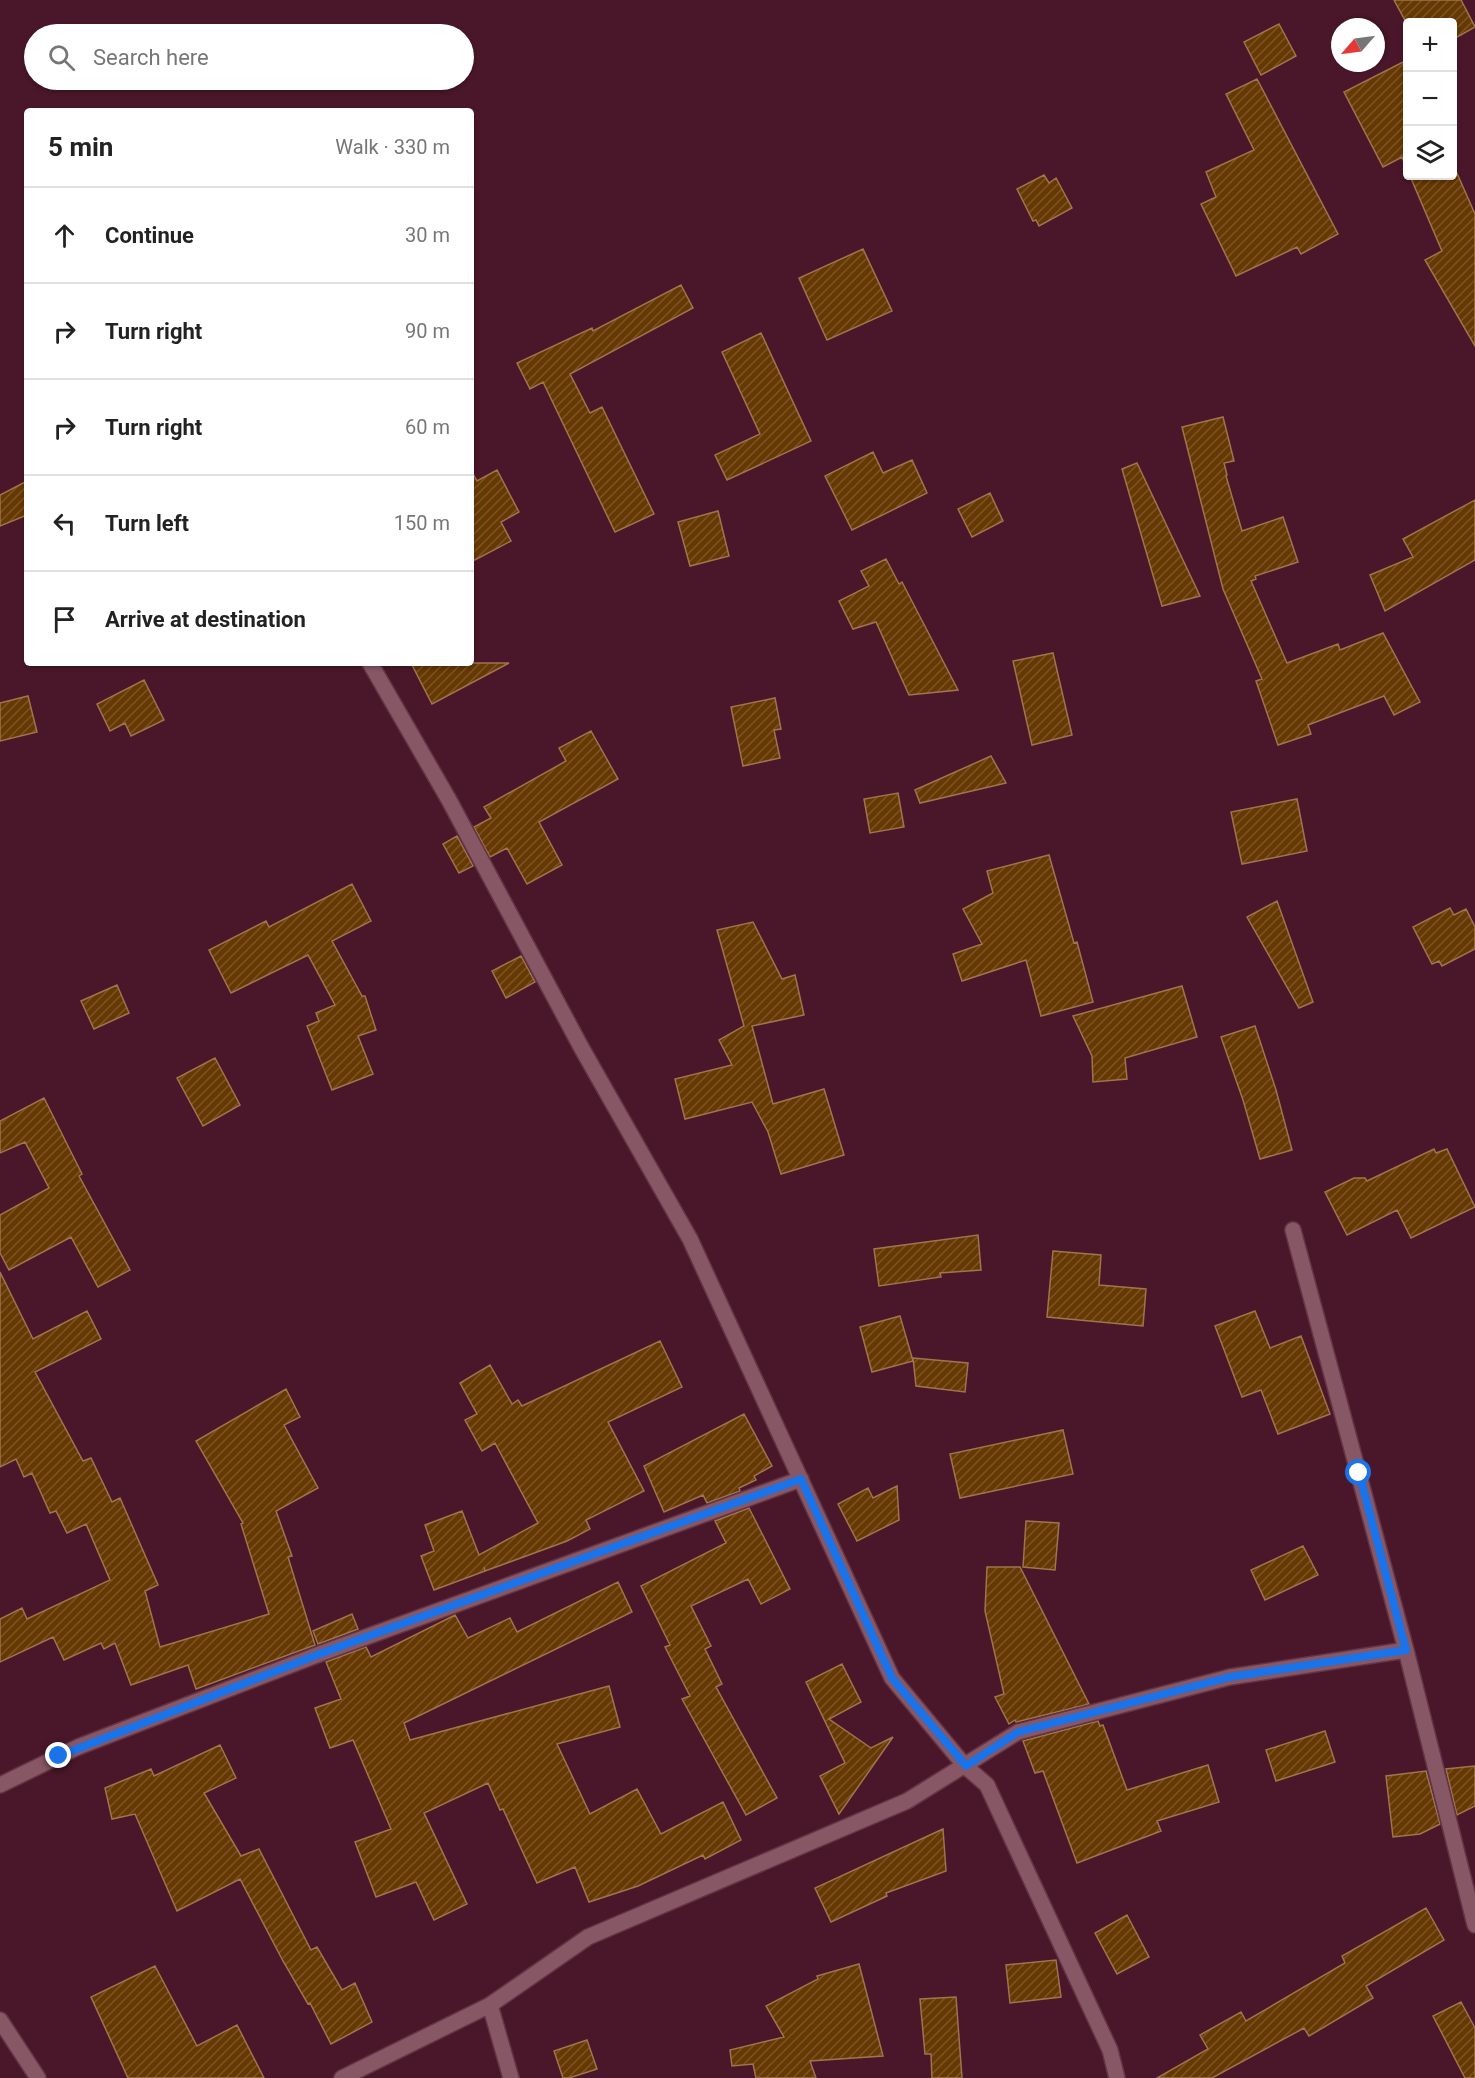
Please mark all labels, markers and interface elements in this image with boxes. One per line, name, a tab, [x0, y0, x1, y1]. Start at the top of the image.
north arrow	[1331, 18, 1385, 72]
map controls	[1403, 18, 1457, 180]
button: +	[1403, 18, 1457, 72]
search box	[24, 24, 474, 90]
icon: search	[45, 41, 78, 74]
text: Search here	[93, 45, 209, 70]
button: −	[1403, 72, 1457, 126]
button: layers	[1403, 126, 1457, 180]
text: 5 min	[48, 132, 113, 162]
text: Walk · 330 m	[335, 135, 450, 159]
icon: ahead	[48, 219, 81, 252]
text: Continue	[105, 223, 194, 248]
text: 30 m	[405, 223, 450, 247]
icon: right	[48, 315, 81, 348]
text: Turn right	[105, 319, 202, 344]
text: 90 m	[405, 319, 450, 343]
icon: right	[48, 411, 81, 444]
text: Turn right	[105, 415, 202, 440]
text: 60 m	[405, 415, 450, 439]
icon: left	[48, 507, 81, 540]
text: Turn left	[105, 511, 189, 536]
text: 150 m	[394, 511, 450, 535]
icon: arrive	[48, 603, 81, 636]
text: Arrive at destination	[105, 607, 306, 632]
route start	[1345, 1459, 1371, 1485]
route end	[45, 1742, 71, 1768]

